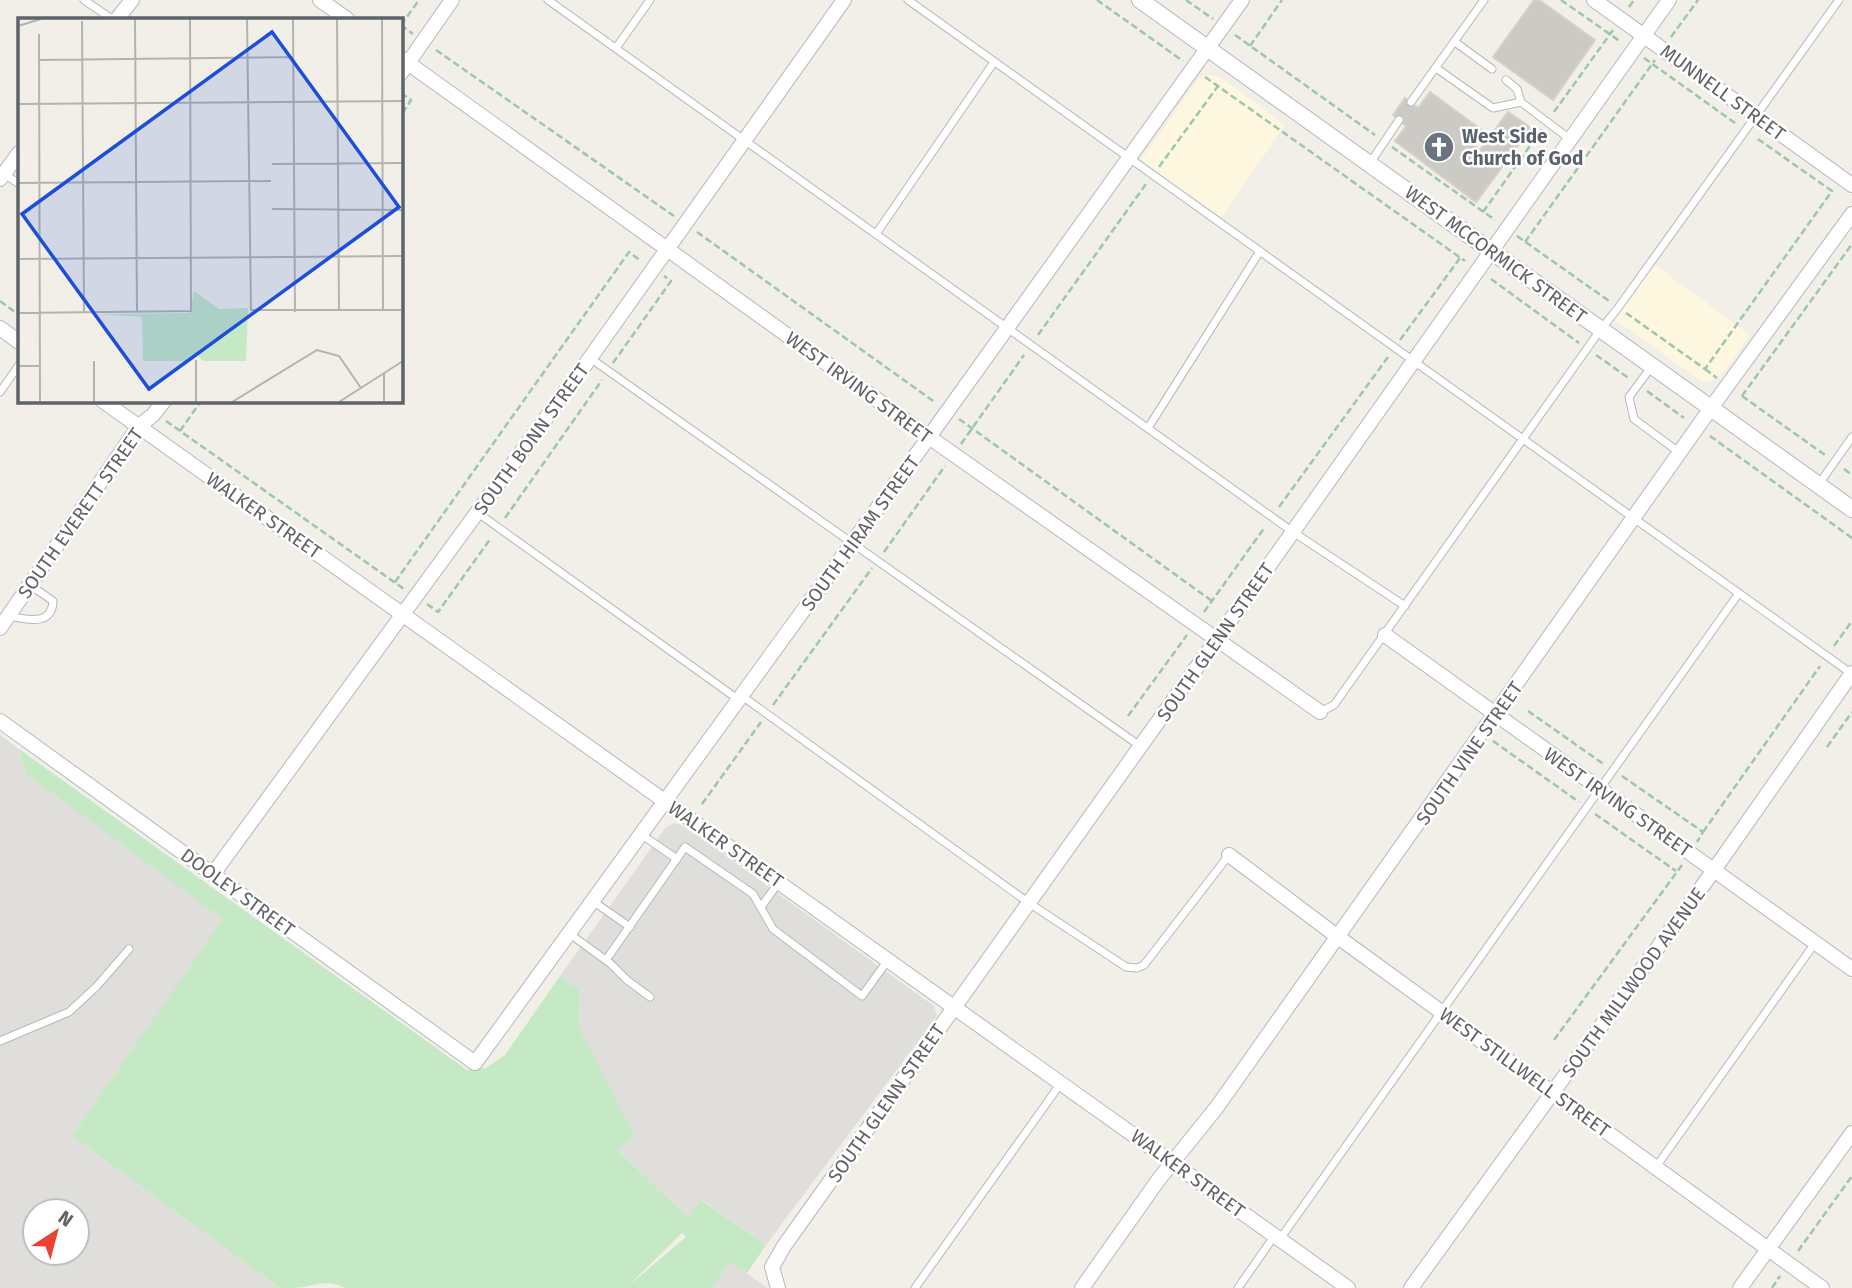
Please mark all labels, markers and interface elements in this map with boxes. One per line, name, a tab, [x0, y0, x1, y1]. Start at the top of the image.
inset map	[18, 18, 402, 402]
street label: MUNNELL STREET	[1656, 39, 1790, 146]
place label: West Side Church of God	[1462, 125, 1583, 170]
church icon: West Side Church of God	[1422, 130, 1456, 164]
street label: WEST MCCORMICK STREET	[1400, 181, 1591, 328]
street label: WEST IRVING STREET	[781, 327, 936, 448]
street label: SOUTH BONN STREET	[469, 359, 594, 519]
street label: SOUTH EVERETT STREET	[13, 424, 148, 603]
street label: SOUTH HIRAM STREET	[796, 451, 924, 615]
street label: WALKER STREET	[202, 467, 326, 564]
street label: SOUTH GLENN STREET	[1152, 559, 1279, 726]
street label: SOUTH VINE STREET	[1411, 677, 1528, 829]
street label: WEST IRVING STREET	[1539, 743, 1696, 862]
street label: WALKER STREET	[664, 796, 788, 893]
street label: DOOLEY STREET	[176, 843, 299, 941]
street label: SOUTH MILLWOOD AVENUE	[1557, 883, 1710, 1082]
street label: WEST STILLWELL STREET	[1435, 1003, 1615, 1142]
street label: SOUTH GLENN STREET	[823, 1020, 950, 1187]
street label: WALKER STREET	[1126, 1124, 1249, 1223]
north arrow	[21, 1197, 91, 1267]
text: N	[54, 1206, 78, 1232]

